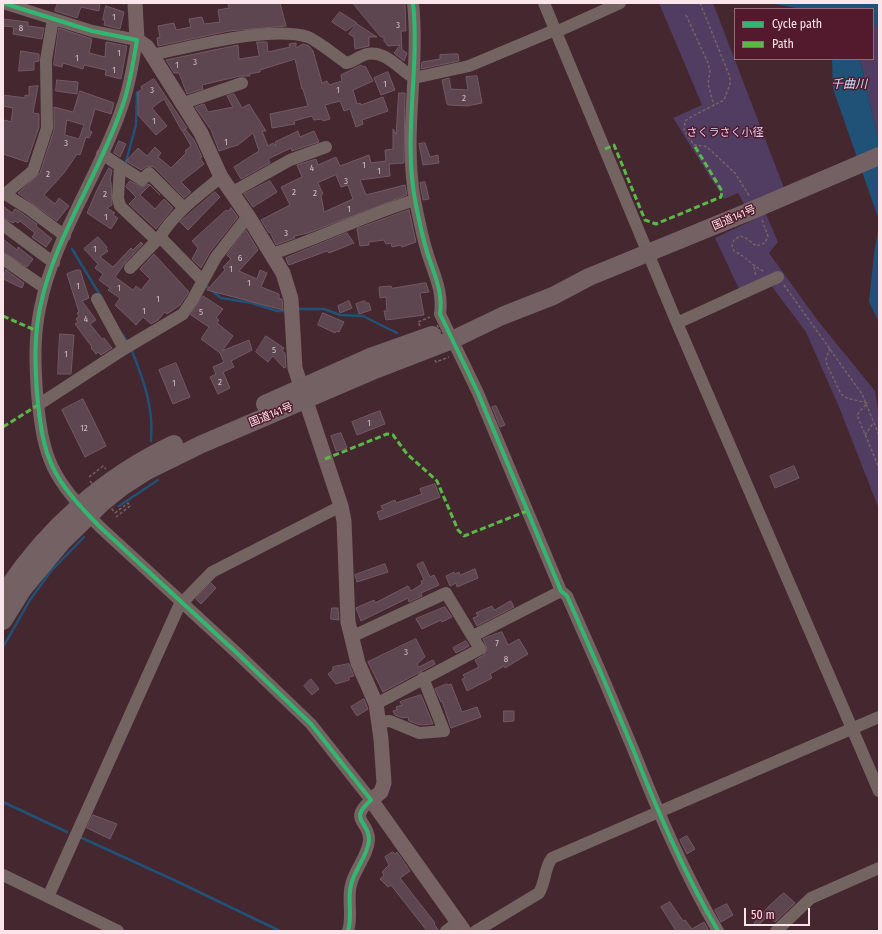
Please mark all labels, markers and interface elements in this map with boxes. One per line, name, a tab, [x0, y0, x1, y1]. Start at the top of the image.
legend	[734, 8, 874, 60]
house number: 1	[112, 12, 116, 22]
text: Cycle path	[772, 17, 822, 31]
house number: 3	[396, 20, 400, 30]
house number: 8	[19, 23, 23, 33]
text: Path	[772, 37, 794, 51]
house number: 1	[117, 48, 121, 58]
house number: 1	[75, 53, 79, 63]
house number: 3	[193, 57, 197, 67]
house number: 1	[175, 60, 179, 70]
house number: 1	[112, 65, 116, 75]
water label: 千曲川	[831, 78, 867, 92]
house number: 1	[383, 79, 387, 89]
house number: 3	[150, 85, 154, 95]
house number: 1	[336, 85, 340, 95]
house number: 2	[462, 93, 466, 103]
house number: 1	[152, 116, 156, 126]
park label: さくラさく小径	[687, 126, 763, 140]
house number: 1	[224, 137, 228, 147]
house number: 3	[64, 138, 68, 148]
house number: 1	[362, 160, 366, 170]
house number: 4	[310, 163, 314, 173]
house number: 1	[377, 166, 381, 176]
house number: 2	[46, 169, 50, 179]
house number: 3	[344, 176, 348, 186]
house number: 2	[292, 187, 296, 197]
house number: 2	[313, 188, 317, 198]
house number: 2	[103, 189, 107, 199]
street label: 国道141号	[710, 203, 758, 233]
house number: 1	[347, 204, 351, 214]
house number: 1	[104, 212, 108, 222]
house number: 3	[284, 228, 288, 238]
house number: 1	[93, 244, 97, 254]
house number: 6	[238, 253, 242, 263]
house number: 1	[229, 264, 233, 274]
house number: 1	[247, 278, 251, 288]
house number: 1	[76, 281, 80, 291]
house number: 1	[117, 283, 121, 293]
house number: 1	[156, 294, 160, 304]
house number: 1	[142, 306, 146, 316]
house number: 5	[199, 307, 203, 317]
house number: 4	[84, 314, 88, 324]
house number: 5	[272, 345, 276, 355]
house number: 1	[64, 349, 68, 359]
house number: 2	[218, 377, 222, 387]
house number: 1	[172, 378, 176, 388]
street label: 国道141号	[247, 400, 295, 430]
house number: 1	[367, 418, 371, 428]
house number: 12	[80, 423, 88, 433]
house number: 7	[495, 638, 499, 648]
house number: 3	[404, 647, 408, 657]
house number: 8	[504, 654, 508, 664]
scale bar	[746, 900, 812, 926]
text: 50 m	[751, 908, 775, 922]

